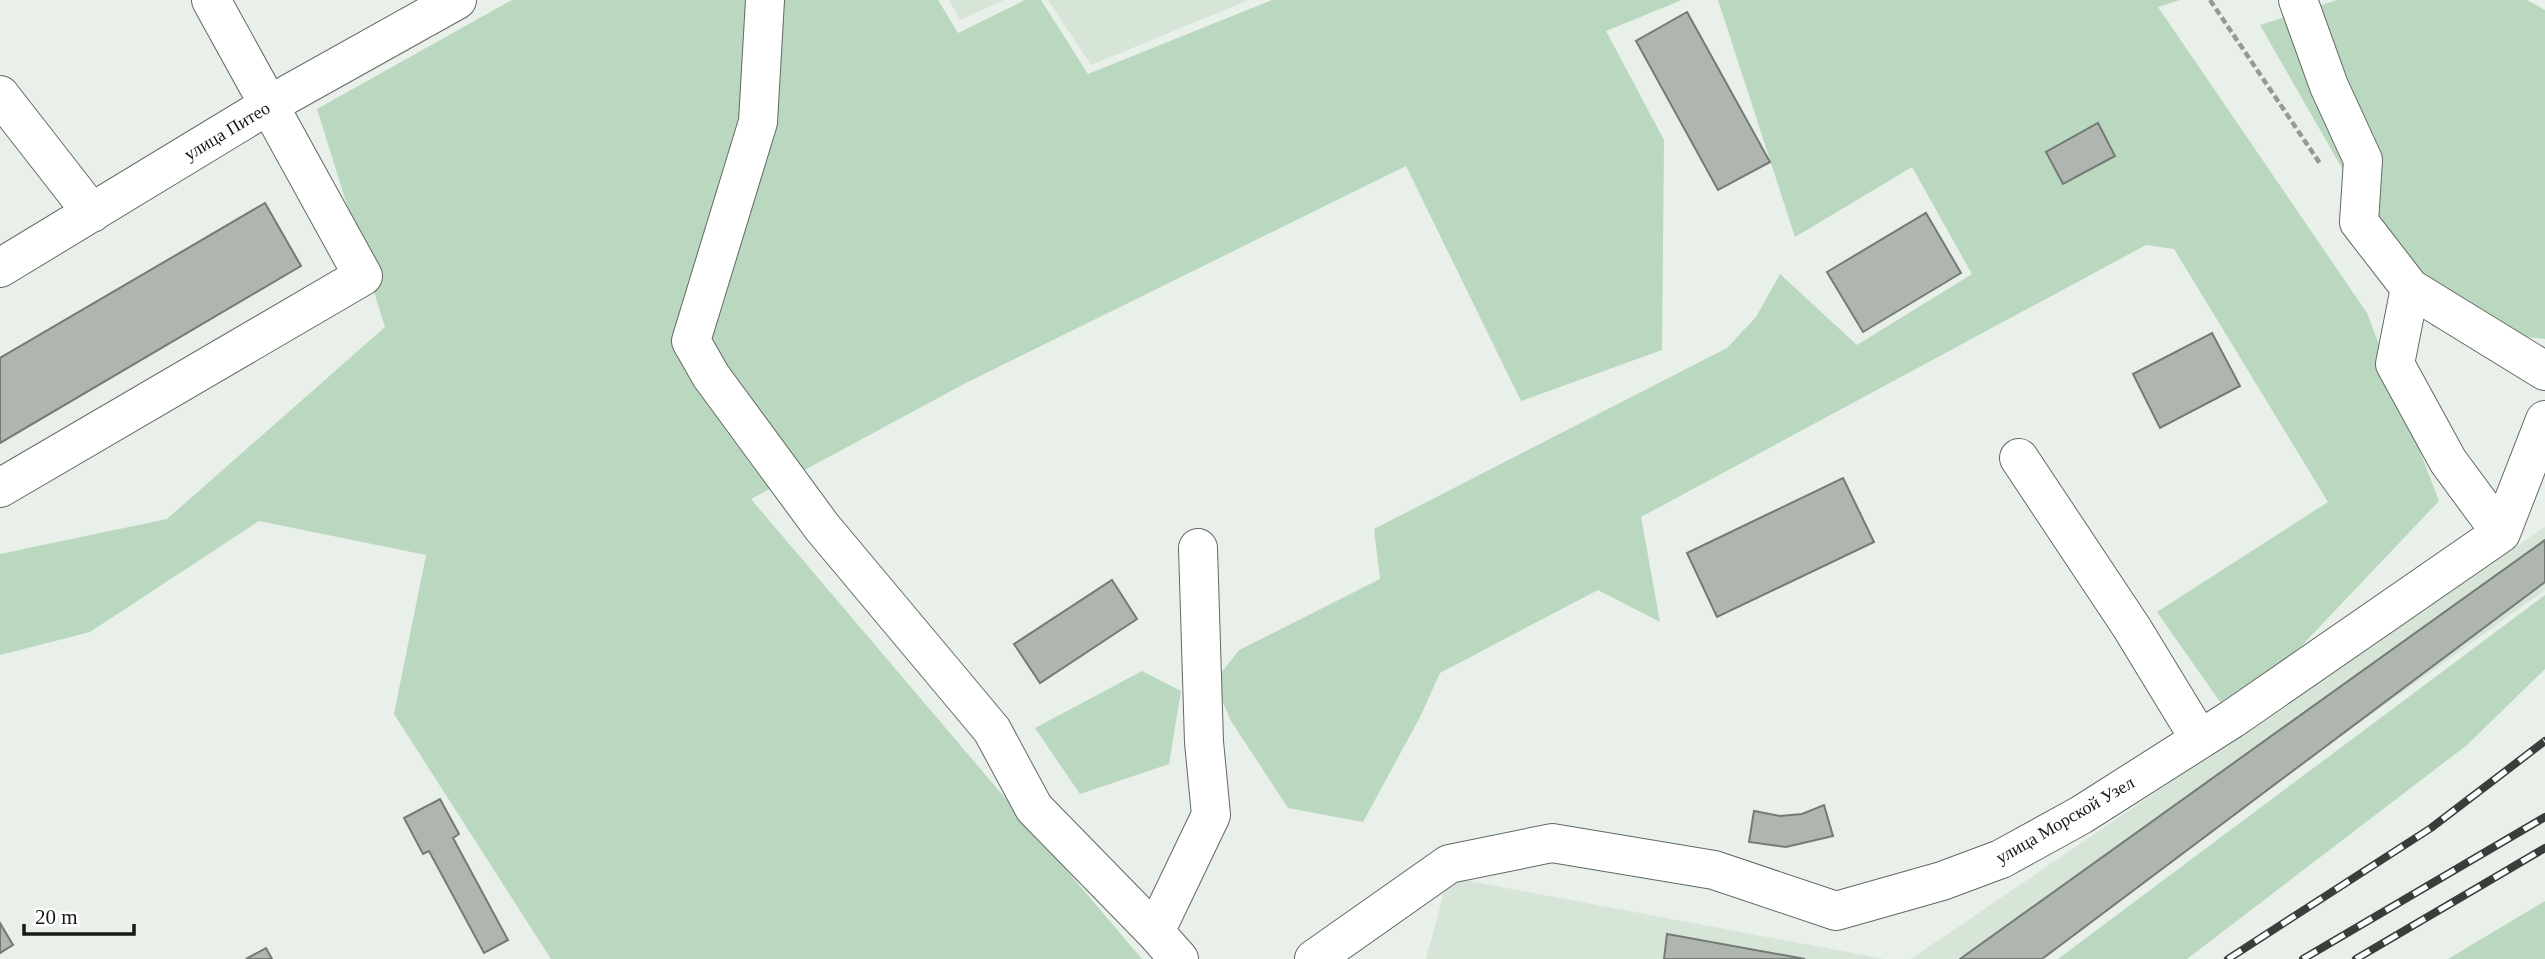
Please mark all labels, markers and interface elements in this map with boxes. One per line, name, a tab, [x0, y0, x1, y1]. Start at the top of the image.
street label: улица Питео	[181, 98, 273, 164]
street label: улица Морской Узел	[1992, 772, 2138, 868]
scale bar	[24, 892, 135, 936]
text: 20 m	[35, 905, 78, 929]

